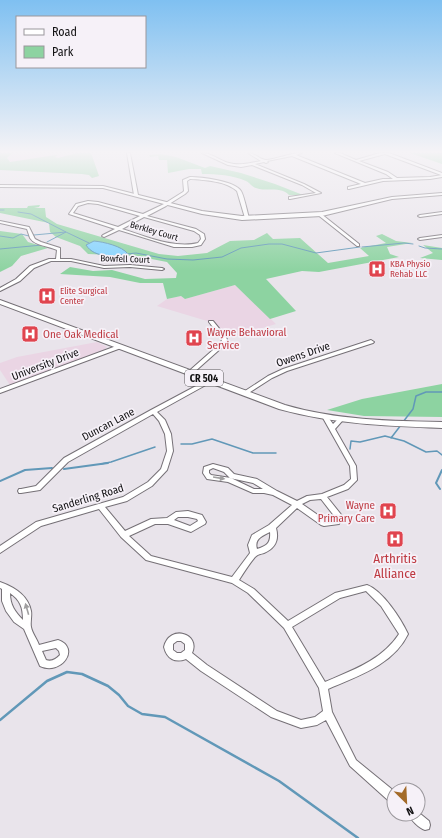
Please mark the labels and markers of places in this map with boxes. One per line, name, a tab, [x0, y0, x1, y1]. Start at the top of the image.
hospital icon: KBA Physio Rehab LLC	[367, 259, 387, 279]
place label: KBA Physio Rehab LLC	[390, 259, 431, 279]
hospital icon: Elite Surgical Center	[37, 286, 57, 306]
place label: Elite Surgical Center	[60, 286, 108, 306]
hospital icon: One Oak Medical	[20, 324, 40, 344]
place label: Wayne Behavioral Service	[207, 326, 287, 352]
place label: One Oak Medical	[43, 328, 118, 341]
hospital icon: Wayne Behavioral Service	[184, 328, 204, 348]
place label: Wayne Primary Care	[318, 499, 375, 525]
hospital icon: Wayne Primary Care	[378, 501, 398, 521]
hospital icon: Arthritis Alliance	[385, 529, 405, 549]
place label: Arthritis Alliance	[373, 551, 417, 581]

